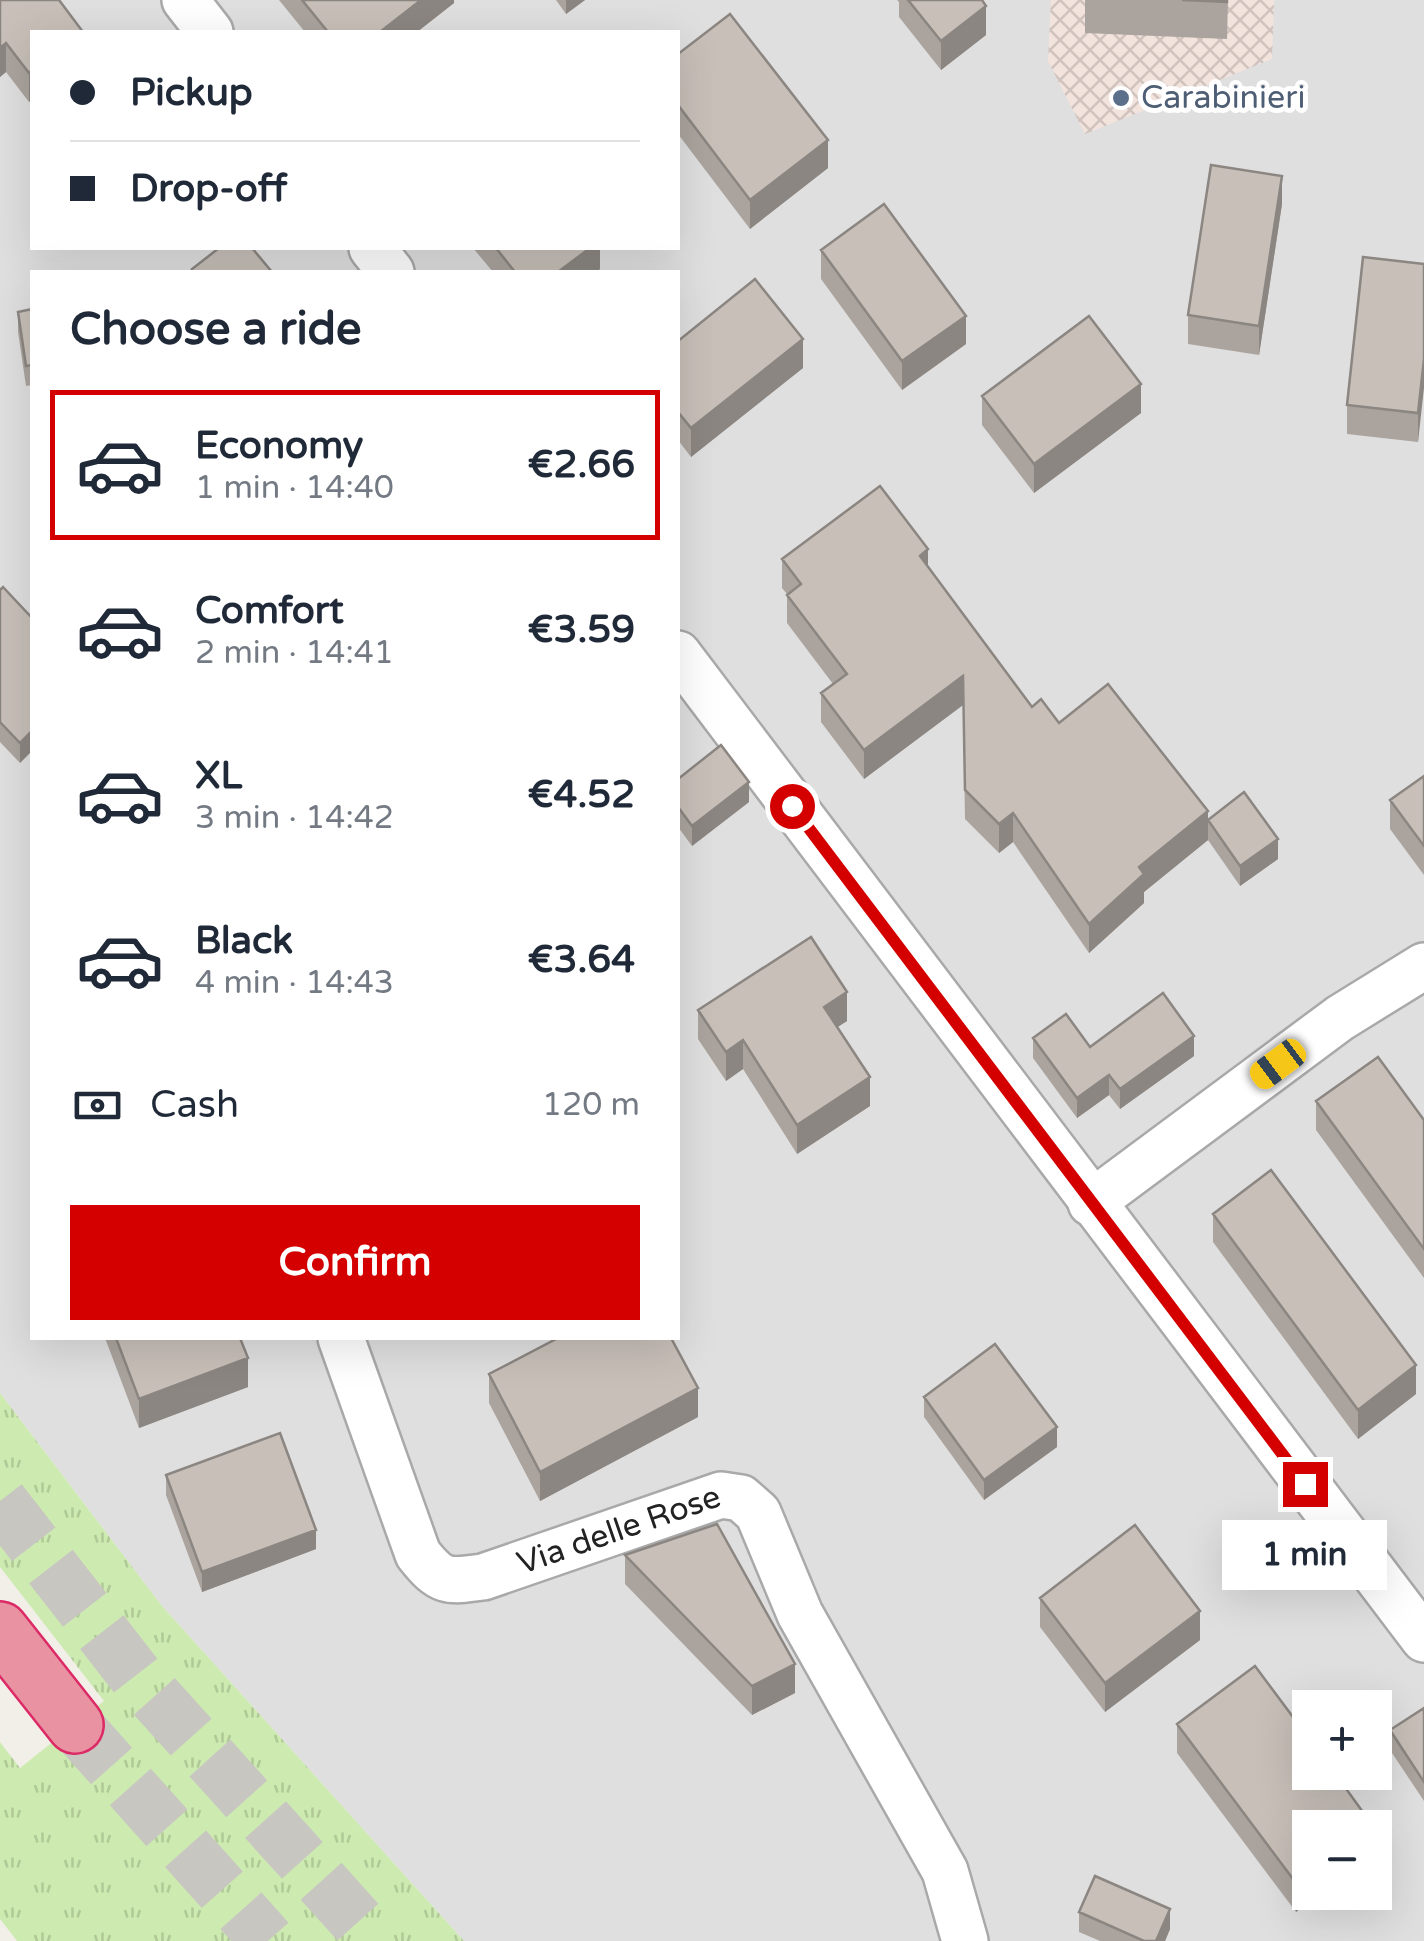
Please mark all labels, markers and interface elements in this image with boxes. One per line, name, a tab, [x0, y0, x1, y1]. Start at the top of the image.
text: Pickup	[130, 70, 253, 116]
place label: Carabinieri	[1141, 79, 1305, 117]
marker: Carabinieri	[1110, 87, 1132, 109]
text: Drop-off	[130, 166, 287, 212]
text: Choose a ride	[70, 303, 361, 357]
icon: car	[75, 420, 165, 510]
text: Economy	[195, 423, 363, 469]
text: €2.66	[528, 442, 635, 488]
text: 1 min · 14:40	[195, 469, 394, 507]
icon: car	[75, 585, 165, 675]
text: Comfort	[195, 588, 344, 634]
text: €3.59	[528, 607, 635, 653]
text: 2 min · 14:41	[195, 634, 394, 672]
icon: car	[75, 750, 165, 840]
text: XL	[195, 753, 242, 799]
text: €4.52	[528, 772, 635, 818]
route start	[770, 784, 815, 829]
text: 3 min · 14:42	[195, 799, 394, 837]
icon: car	[75, 915, 165, 1005]
text: Black	[195, 918, 293, 964]
text: €3.64	[528, 937, 635, 983]
text: 4 min · 14:43	[195, 964, 394, 1002]
car	[1245, 1034, 1311, 1094]
icon: cash	[70, 1078, 125, 1133]
text: Cash	[150, 1082, 239, 1128]
text: 120 m	[542, 1086, 640, 1124]
button: Confirm	[70, 1205, 640, 1320]
route end	[1283, 1462, 1328, 1507]
street label: Via delle Rose	[512, 1478, 726, 1583]
callout: 1 min	[1222, 1519, 1388, 1589]
text: 1 min	[1262, 1536, 1347, 1574]
map controls	[1292, 1690, 1392, 1910]
button: +	[1292, 1690, 1392, 1790]
button: −	[1292, 1810, 1392, 1910]

